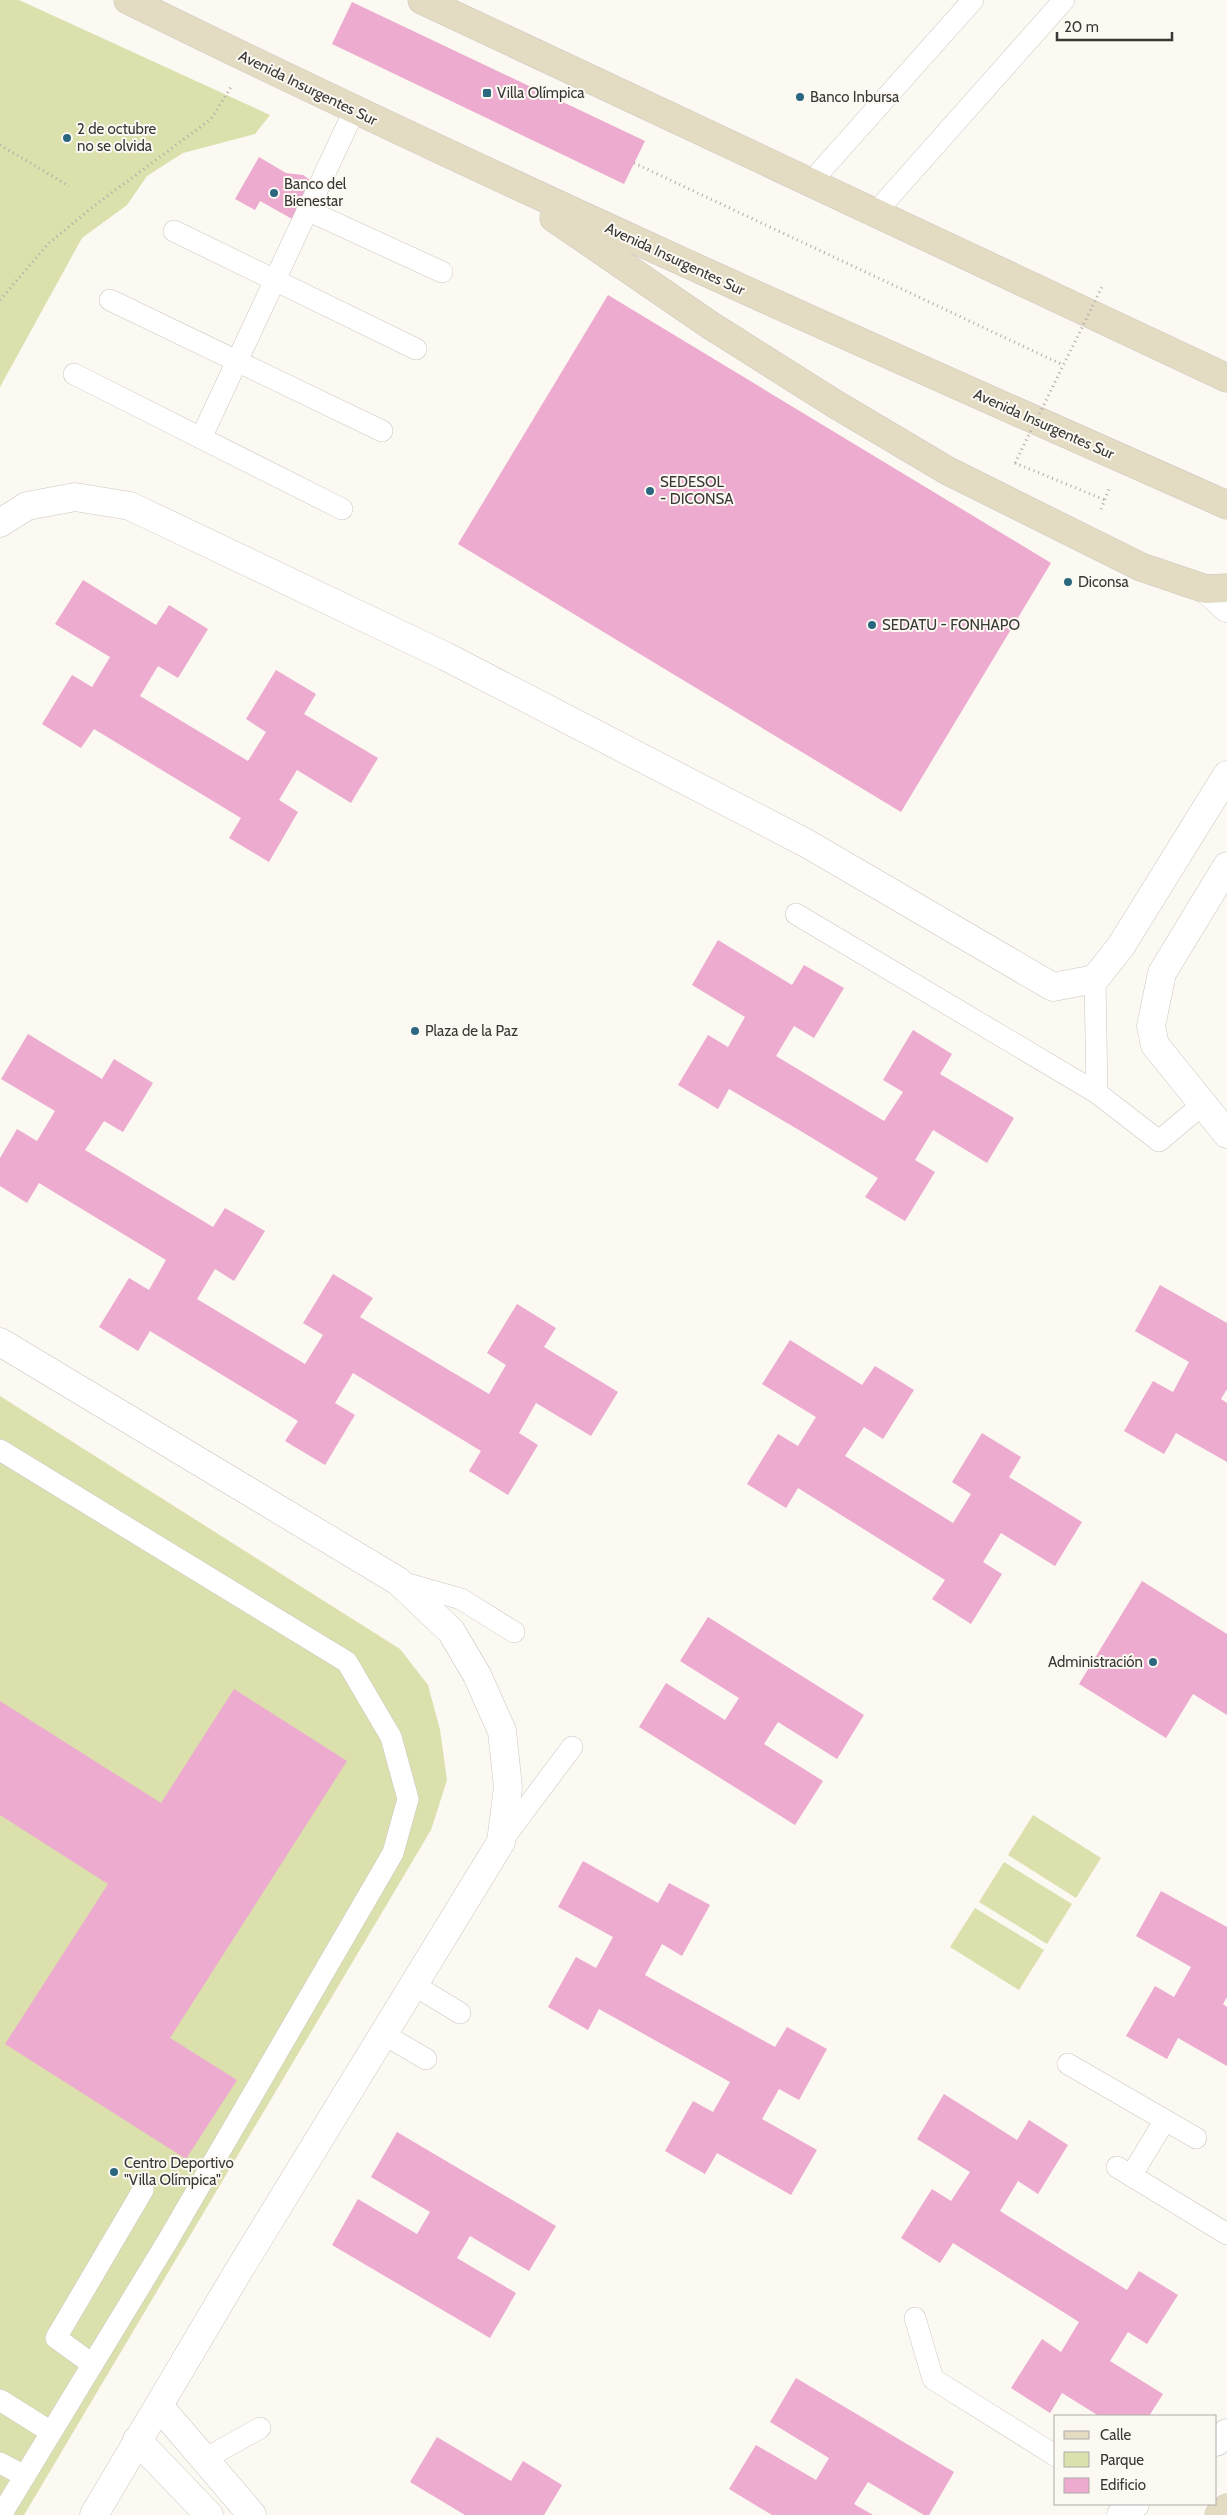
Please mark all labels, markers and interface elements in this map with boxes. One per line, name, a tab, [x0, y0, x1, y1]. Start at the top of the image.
scale bar	[1057, 10, 1172, 42]
text: 20 m	[1064, 18, 1099, 36]
street label: Avenida Insurgentes Sur	[236, 47, 380, 129]
place label: Villa Olímpica	[497, 84, 585, 102]
marker: Villa Olímpica	[481, 87, 493, 99]
place label: Banco Inbursa	[810, 88, 900, 106]
marker: Banco Inbursa	[794, 91, 806, 103]
place label: 2 de octubre no se olvida	[77, 120, 156, 155]
marker: 2 de octubre no se olvida	[61, 132, 73, 144]
place label: Banco del Bienestar	[284, 175, 347, 210]
marker: Banco del Bienestar	[268, 187, 280, 199]
street label: Avenida Insurgentes Sur	[602, 219, 748, 299]
street label: Avenida Insurgentes Sur	[971, 385, 1117, 463]
place label: SEDESOL - DICONSA	[660, 473, 734, 508]
marker: SEDESOL - DICONSA	[644, 485, 656, 497]
place label: Diconsa	[1078, 573, 1130, 591]
marker: Diconsa	[1062, 576, 1074, 588]
place label: SEDATU - FONHAPO	[882, 616, 1020, 634]
marker: SEDATU - FONHAPO	[866, 619, 878, 631]
place label: Plaza de la Paz	[425, 1022, 518, 1040]
marker: Plaza de la Paz	[409, 1025, 421, 1037]
place label: Administración	[1048, 1653, 1143, 1671]
marker: Administración	[1147, 1656, 1159, 1668]
place label: Centro Deportivo "Villa Olímpica"	[124, 2154, 234, 2189]
marker: Centro Deportivo "Villa Olímpica"	[108, 2166, 120, 2178]
legend	[1054, 2415, 1217, 2505]
text: Calle	[1100, 2426, 1131, 2444]
text: Parque	[1100, 2451, 1144, 2469]
text: Edificio	[1100, 2476, 1146, 2494]

